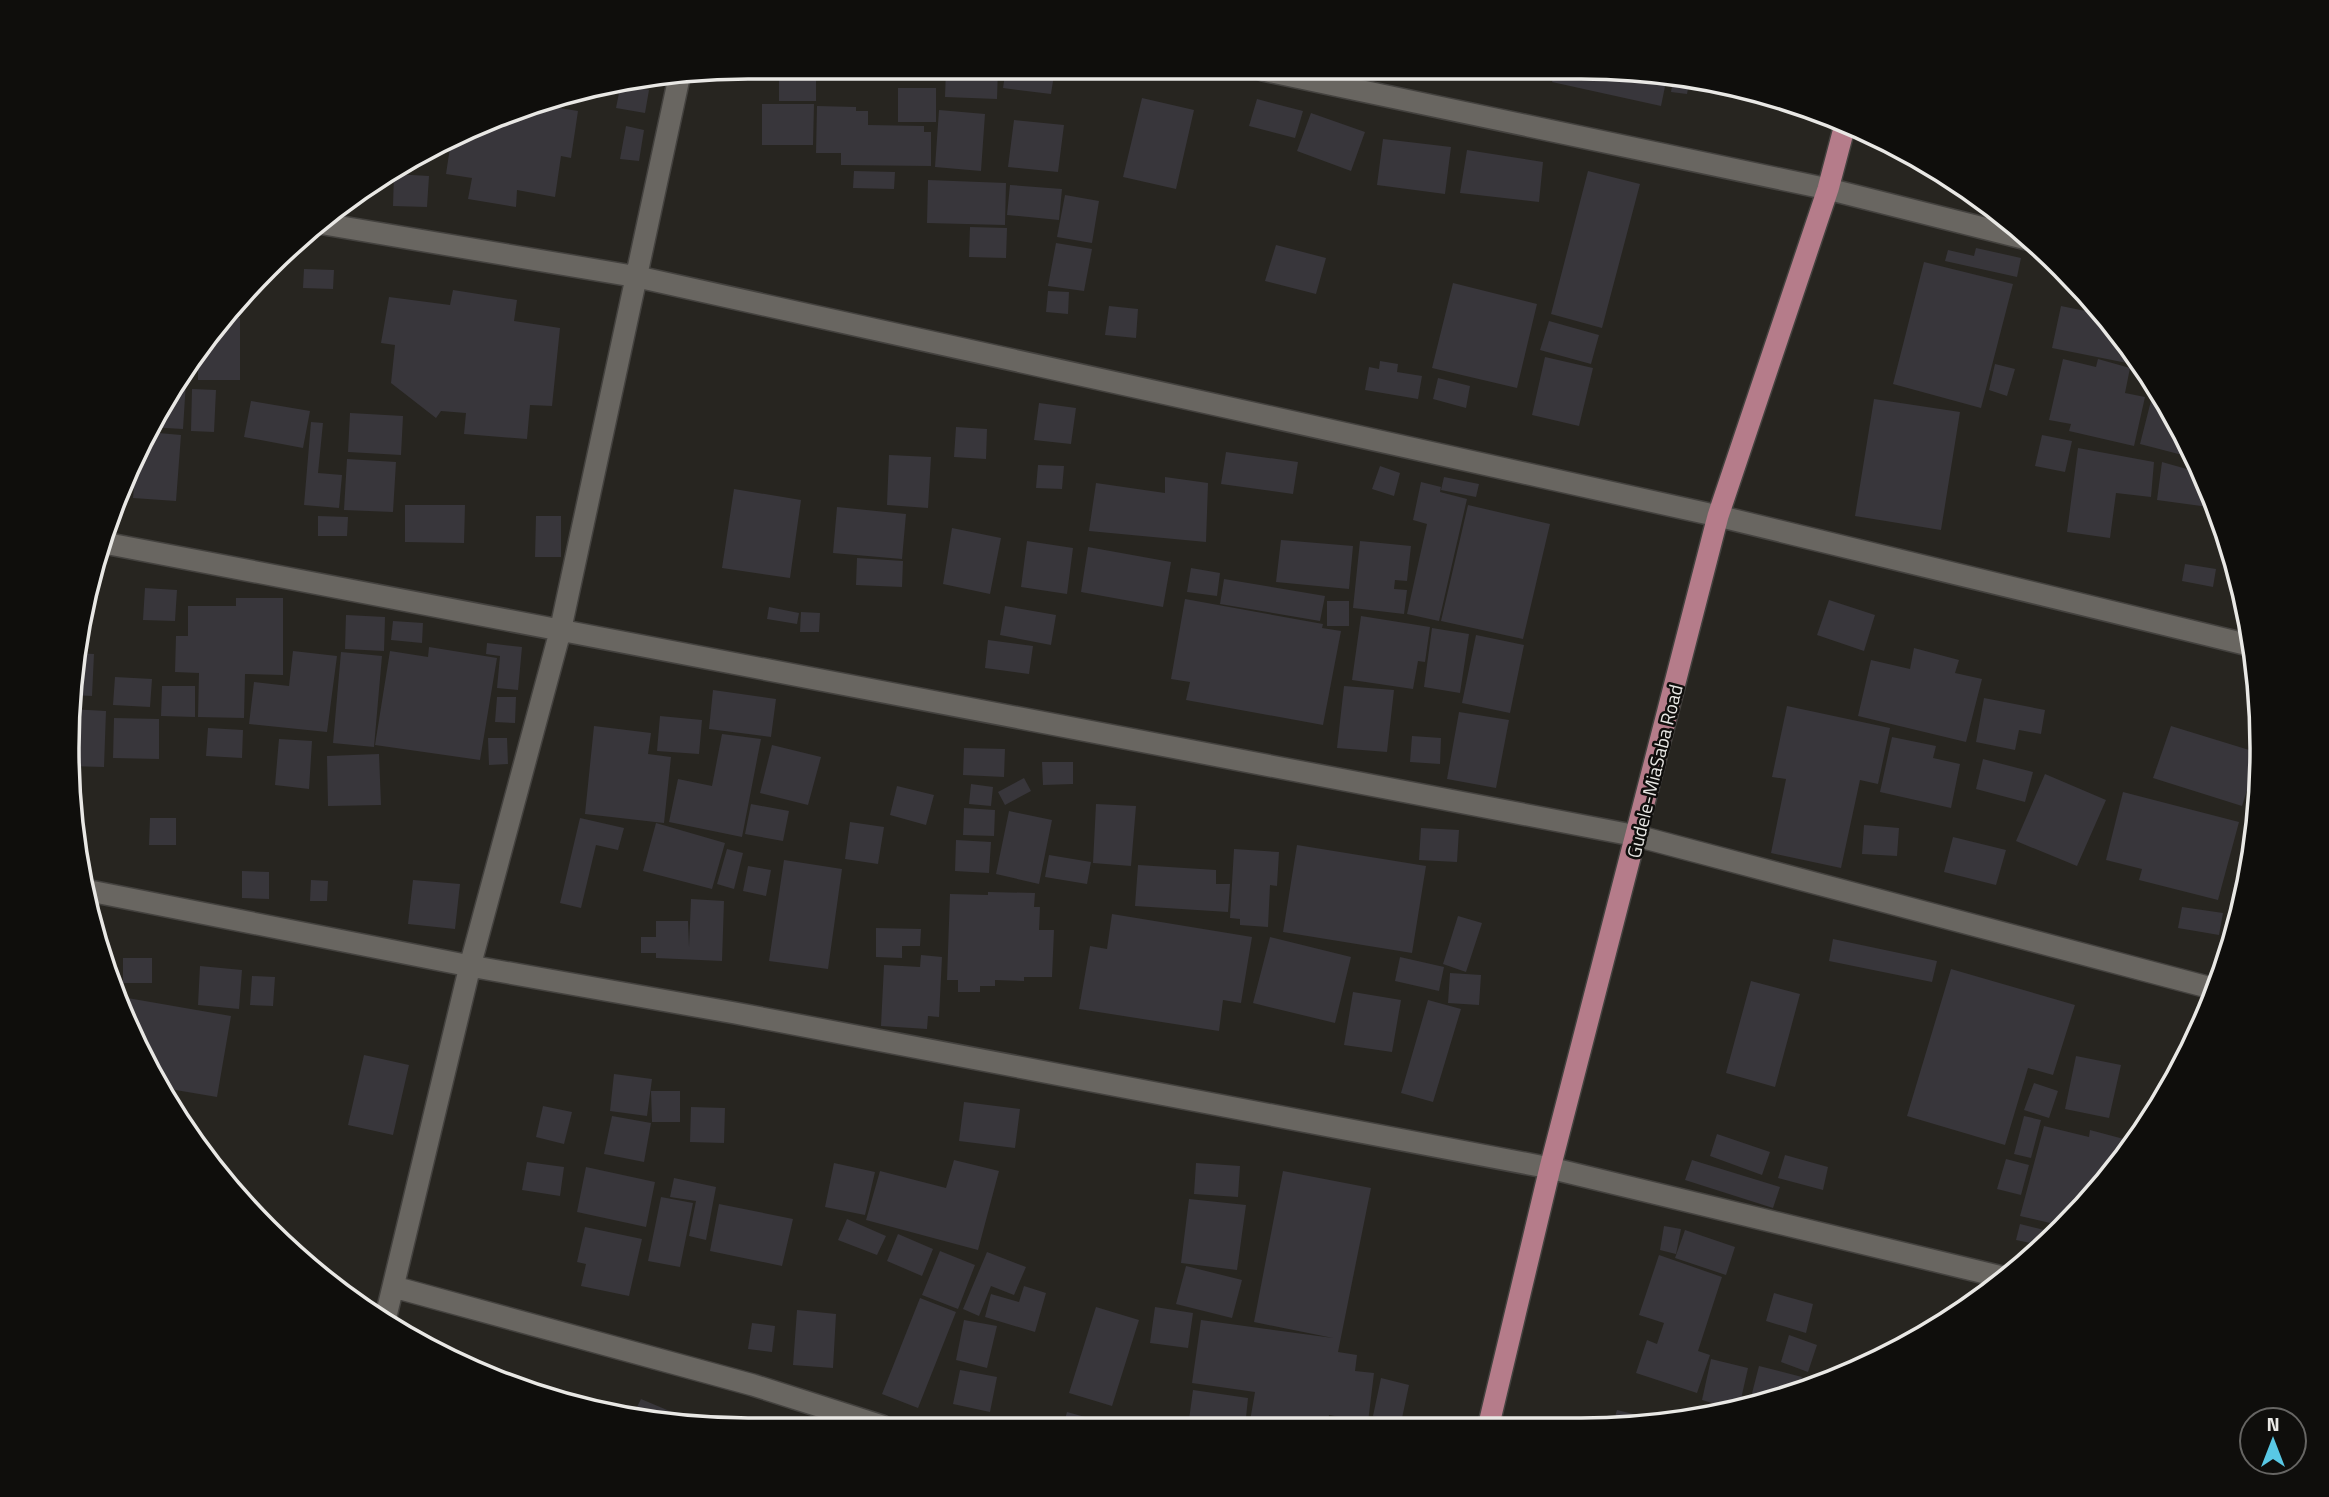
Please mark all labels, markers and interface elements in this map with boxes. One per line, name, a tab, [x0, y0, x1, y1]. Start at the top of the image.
street label: Gudele-MiaSaba Road	[1618, 681, 1690, 861]
north arrow	[2238, 1406, 2308, 1476]
text: N	[2266, 1409, 2280, 1438]

